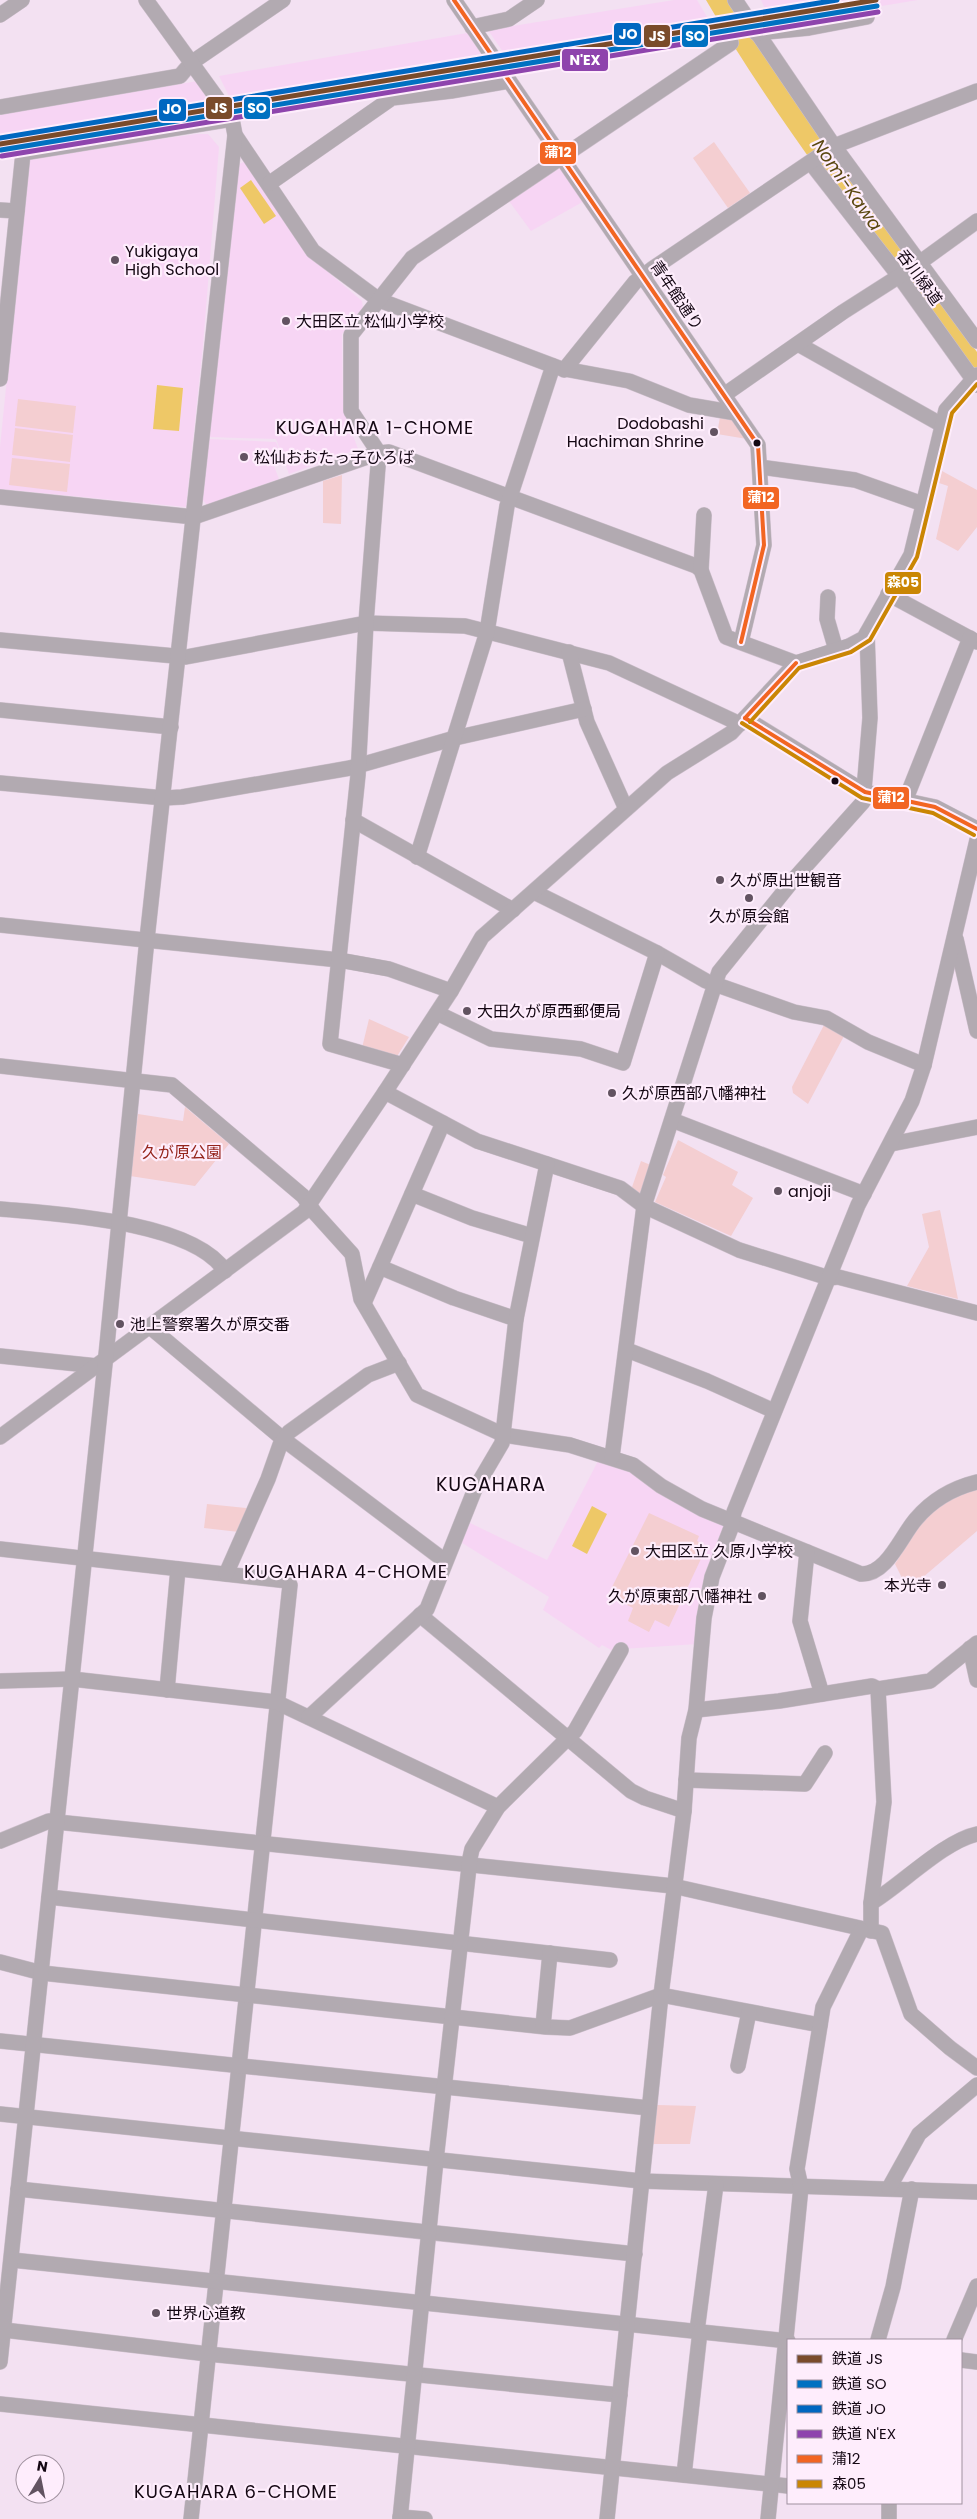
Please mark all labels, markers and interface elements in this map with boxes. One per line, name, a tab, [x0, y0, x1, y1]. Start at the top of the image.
line badge: JO	[613, 22, 642, 46]
text: JO	[618, 24, 638, 44]
line badge: JS	[643, 24, 671, 48]
line badge: SO	[681, 24, 709, 48]
text: JS	[649, 26, 666, 46]
text: SO	[685, 26, 705, 46]
line badge: N'EX	[561, 48, 609, 72]
text: N'EX	[569, 50, 601, 70]
line badge: JS	[205, 96, 233, 120]
line badge: SO	[243, 96, 271, 120]
line badge: JO	[158, 98, 187, 122]
text: JS	[211, 98, 228, 118]
text: SO	[247, 98, 267, 118]
text: JO	[162, 99, 182, 119]
water label: Nomi-Kawa	[807, 134, 888, 236]
line badge: 蒲12	[539, 141, 577, 165]
text: 蒲12	[544, 142, 572, 162]
place label: Yukigaya High School	[125, 240, 219, 281]
street label: 呑川緑道	[891, 245, 948, 310]
marker: Yukigaya High School	[109, 254, 121, 266]
street label: 青年館通り	[645, 256, 708, 335]
place label: 大田区立 松仙小学校	[296, 310, 444, 333]
marker: 大田区立 松仙小学校	[280, 315, 292, 327]
place label: Dodobashi Hachiman Shrine	[567, 412, 704, 453]
district label: KUGAHARA 1-CHOME	[276, 415, 474, 440]
marker: Dodobashi Hachiman Shrine	[708, 426, 720, 438]
unlabelled marker	[752, 438, 762, 448]
place label: 松仙おおたっ子ひろば	[254, 446, 414, 469]
marker: 松仙おおたっ子ひろば	[238, 451, 250, 463]
line badge: 蒲12	[742, 486, 780, 510]
text: 蒲12	[747, 487, 775, 507]
line badge: 森05	[884, 571, 922, 595]
text: 森05	[887, 572, 919, 592]
unlabelled marker	[830, 776, 840, 786]
line badge: 蒲12	[872, 786, 910, 810]
text: 蒲12	[877, 787, 905, 807]
place label: 久が原出世観音	[730, 869, 842, 892]
marker: 久が原出世観音	[714, 874, 726, 886]
marker: 久が原会館	[743, 892, 755, 904]
place label: 久が原会館	[709, 905, 789, 928]
place label: 大田久が原西郵便局	[477, 1000, 621, 1023]
marker: 大田久が原西郵便局	[461, 1005, 473, 1017]
place label: 久が原西部八幡神社	[622, 1082, 766, 1105]
marker: 久が原西部八幡神社	[606, 1087, 618, 1099]
park label: 久が原公園	[142, 1141, 222, 1164]
place label: anjoji	[788, 1180, 831, 1203]
marker: anjoji	[772, 1185, 784, 1197]
place label: 池上警察署久が原交番	[130, 1313, 290, 1336]
marker: 池上警察署久が原交番	[114, 1318, 126, 1330]
district label: KUGAHARA	[436, 1471, 546, 1498]
place label: 大田区立 久原小学校	[645, 1540, 793, 1563]
marker: 大田区立 久原小学校	[629, 1545, 641, 1557]
district label: KUGAHARA 4-CHOME	[244, 1559, 448, 1584]
place label: 本光寺	[884, 1574, 932, 1597]
marker: 本光寺	[936, 1579, 948, 1591]
place label: 久が原東部八幡神社	[608, 1585, 752, 1608]
marker: 久が原東部八幡神社	[756, 1590, 768, 1602]
place label: 世界心道教	[166, 2302, 246, 2325]
marker: 世界心道教	[150, 2307, 162, 2319]
legend	[787, 2339, 962, 2504]
text: 鉄道 JS	[832, 2348, 883, 2369]
text: 鉄道 SO	[832, 2373, 887, 2394]
text: 鉄道 JO	[832, 2398, 886, 2419]
text: 鉄道 N'EX	[832, 2423, 896, 2444]
text: 蒲12	[832, 2448, 860, 2469]
north arrow	[15, 2454, 65, 2504]
text: N	[35, 2455, 49, 2477]
text: 森05	[832, 2473, 866, 2494]
district label: KUGAHARA 6-CHOME	[134, 2479, 338, 2504]

